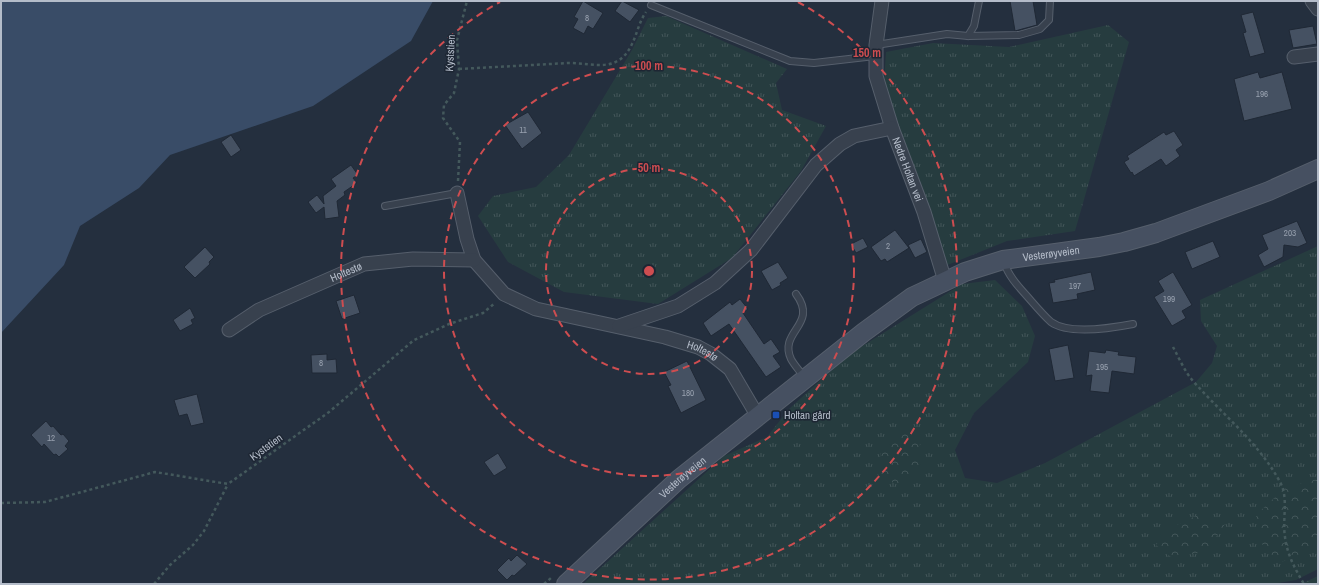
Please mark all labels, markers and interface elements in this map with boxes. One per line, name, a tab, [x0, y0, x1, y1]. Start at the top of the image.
house number: 8	[585, 12, 589, 24]
street label: Kyststien	[442, 34, 458, 72]
text: 150 m	[853, 45, 881, 61]
text: 100 m	[635, 58, 663, 74]
house number: 196	[1256, 88, 1268, 100]
house number: 11	[519, 124, 527, 136]
street label: Nedre Holtan vei	[889, 135, 926, 203]
text: 50 m	[638, 160, 660, 176]
house number: 203	[1284, 227, 1296, 239]
house number: 2	[886, 240, 890, 252]
street label: Vesterøyveien	[1022, 243, 1080, 264]
street label: Holtestø	[328, 259, 364, 285]
centre of rings	[642, 264, 656, 278]
house number: 197	[1069, 280, 1081, 292]
house number: 199	[1163, 293, 1175, 305]
street label: Holtestø	[685, 337, 721, 364]
house number: 8	[319, 357, 323, 369]
house number: 195	[1096, 361, 1108, 373]
house number: 180	[682, 387, 694, 399]
place label: Holtan gård	[784, 408, 831, 422]
marker: Holtan gård	[771, 410, 781, 420]
street label: Kyststien	[247, 430, 285, 464]
house number: 12	[47, 432, 55, 444]
street label: Vesterøyveien	[656, 453, 709, 501]

